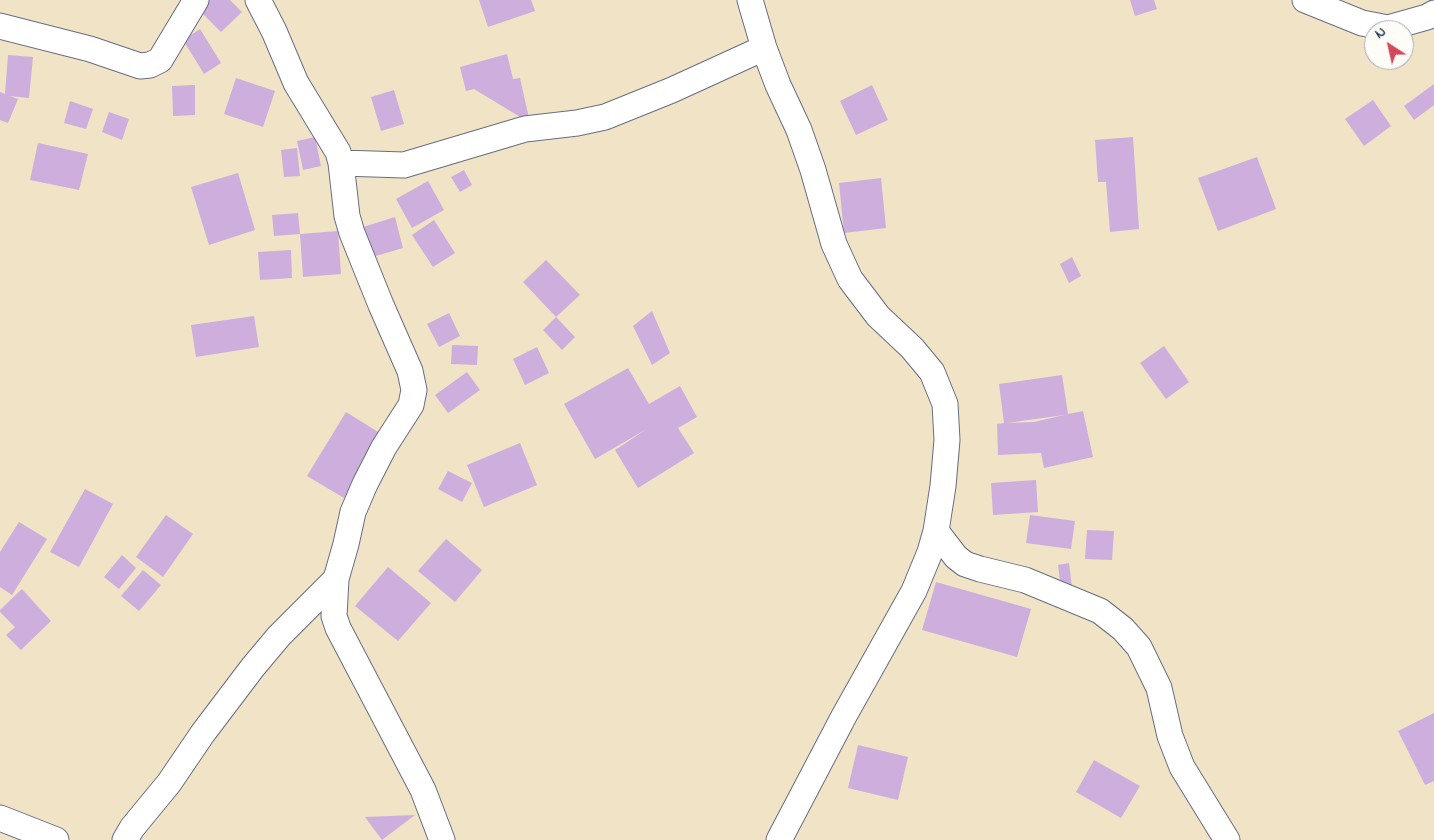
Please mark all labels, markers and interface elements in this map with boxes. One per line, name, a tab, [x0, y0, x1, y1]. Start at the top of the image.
north arrow	[1364, 20, 1414, 70]
text: N	[1371, 22, 1391, 44]

